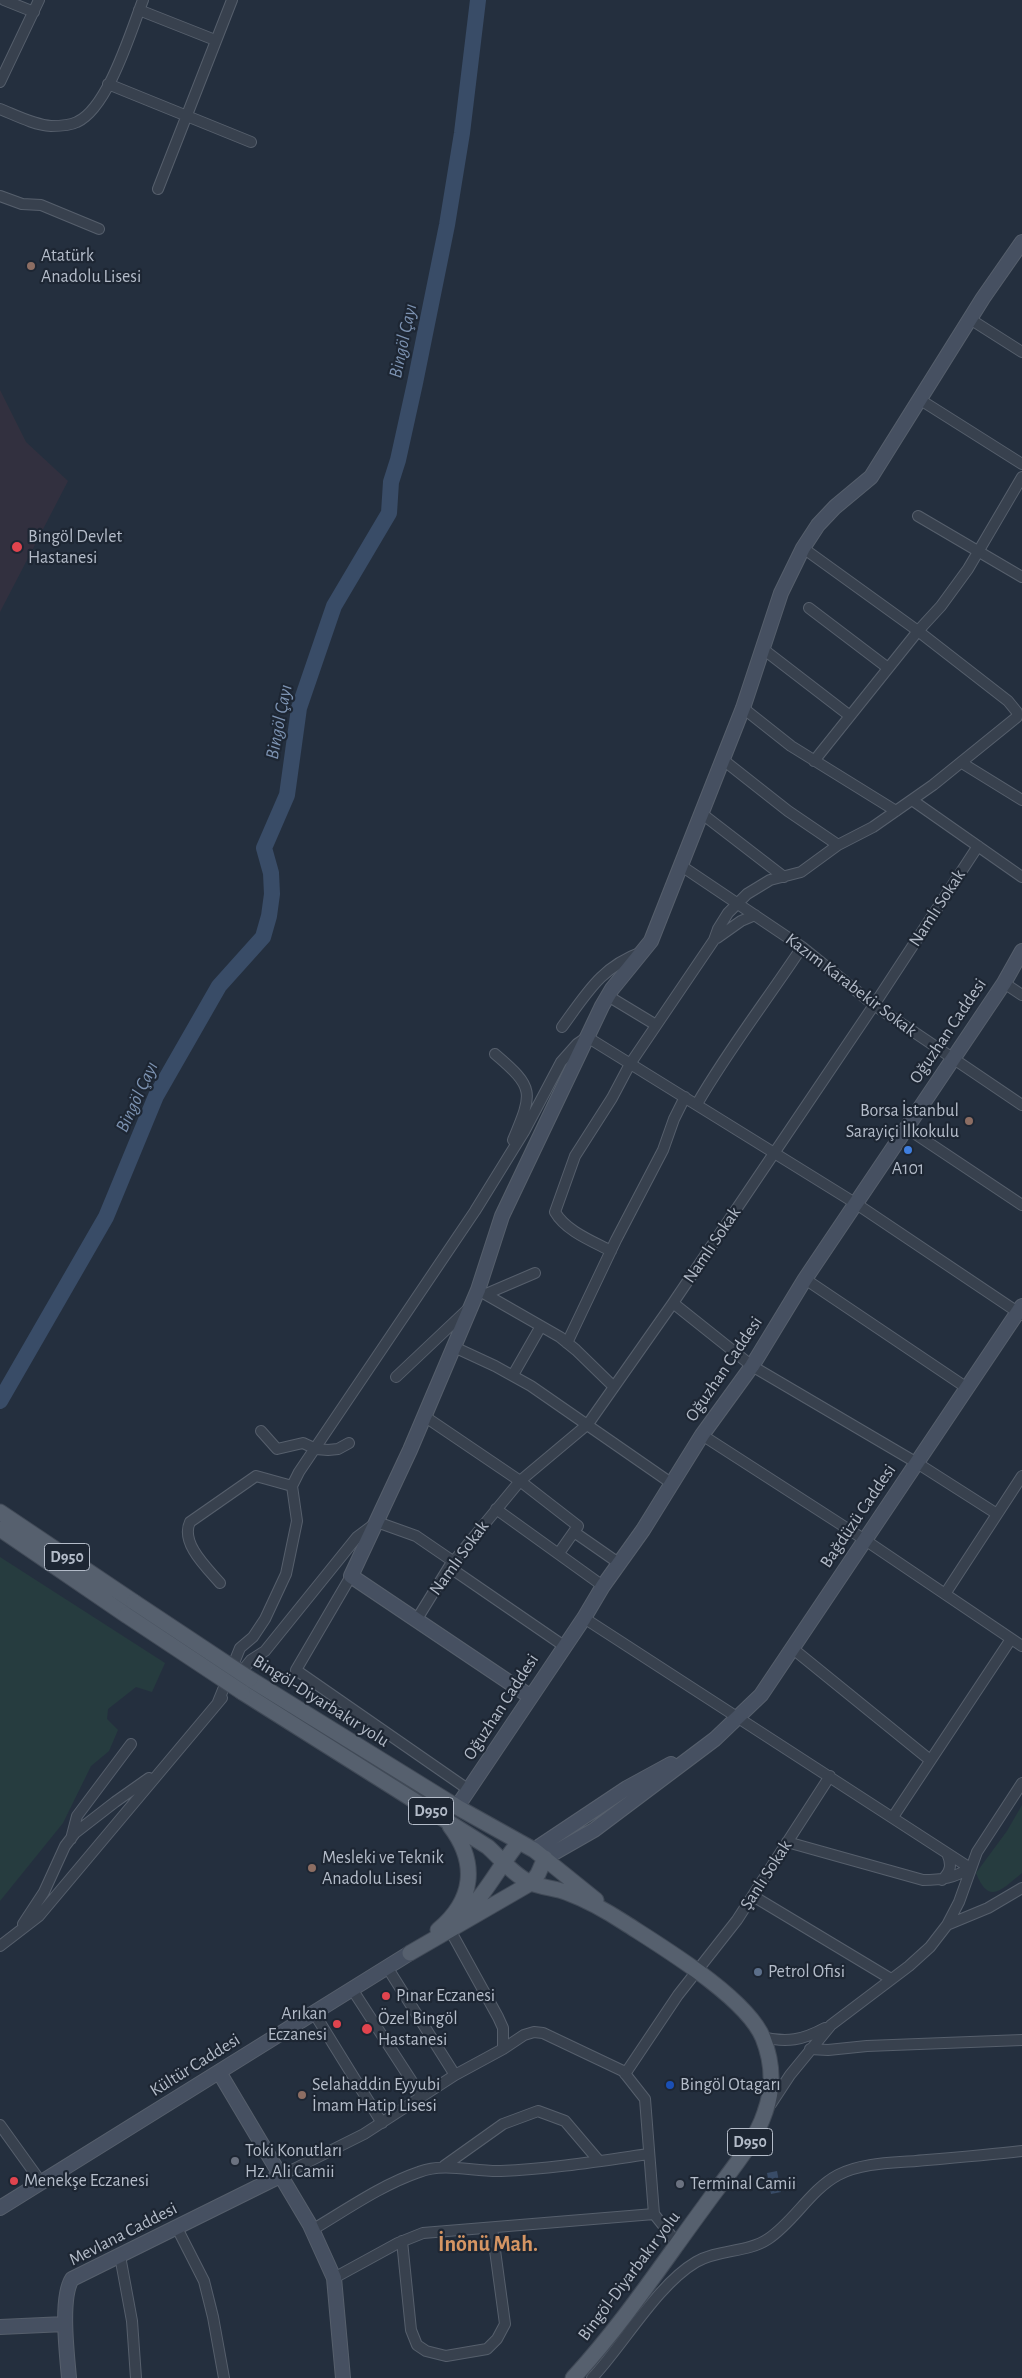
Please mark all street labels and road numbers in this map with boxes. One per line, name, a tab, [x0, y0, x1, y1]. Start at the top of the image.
street label: Namlı Sokak	[904, 865, 970, 951]
street label: Kazım Karabekir Sokak	[781, 928, 921, 1042]
street label: Oğuzhan Caddesi	[905, 974, 991, 1088]
street label: Namlı Sokak	[679, 1203, 745, 1287]
street label: Oğuzhan Caddesi	[681, 1312, 767, 1426]
street label: Bağdüzü Caddesi	[815, 1460, 901, 1572]
street label: Namlı Sokak	[425, 1516, 493, 1600]
road number: D950	[44, 1544, 90, 1570]
street label: Bingöl-Diyarbakır yolu	[249, 1650, 393, 1752]
street label: Oğuzhan Caddesi	[459, 1650, 543, 1764]
road number: D950	[408, 1798, 454, 1824]
street label: Şanlı Sokak	[736, 1836, 796, 1914]
street label: Kültür Caddesi	[146, 2029, 244, 2101]
road number: D950	[728, 2128, 772, 2156]
street label: Mevlana Caddesi	[65, 2197, 181, 2271]
street label: Bingöl-Diyarbakır yolu	[573, 2207, 685, 2345]

